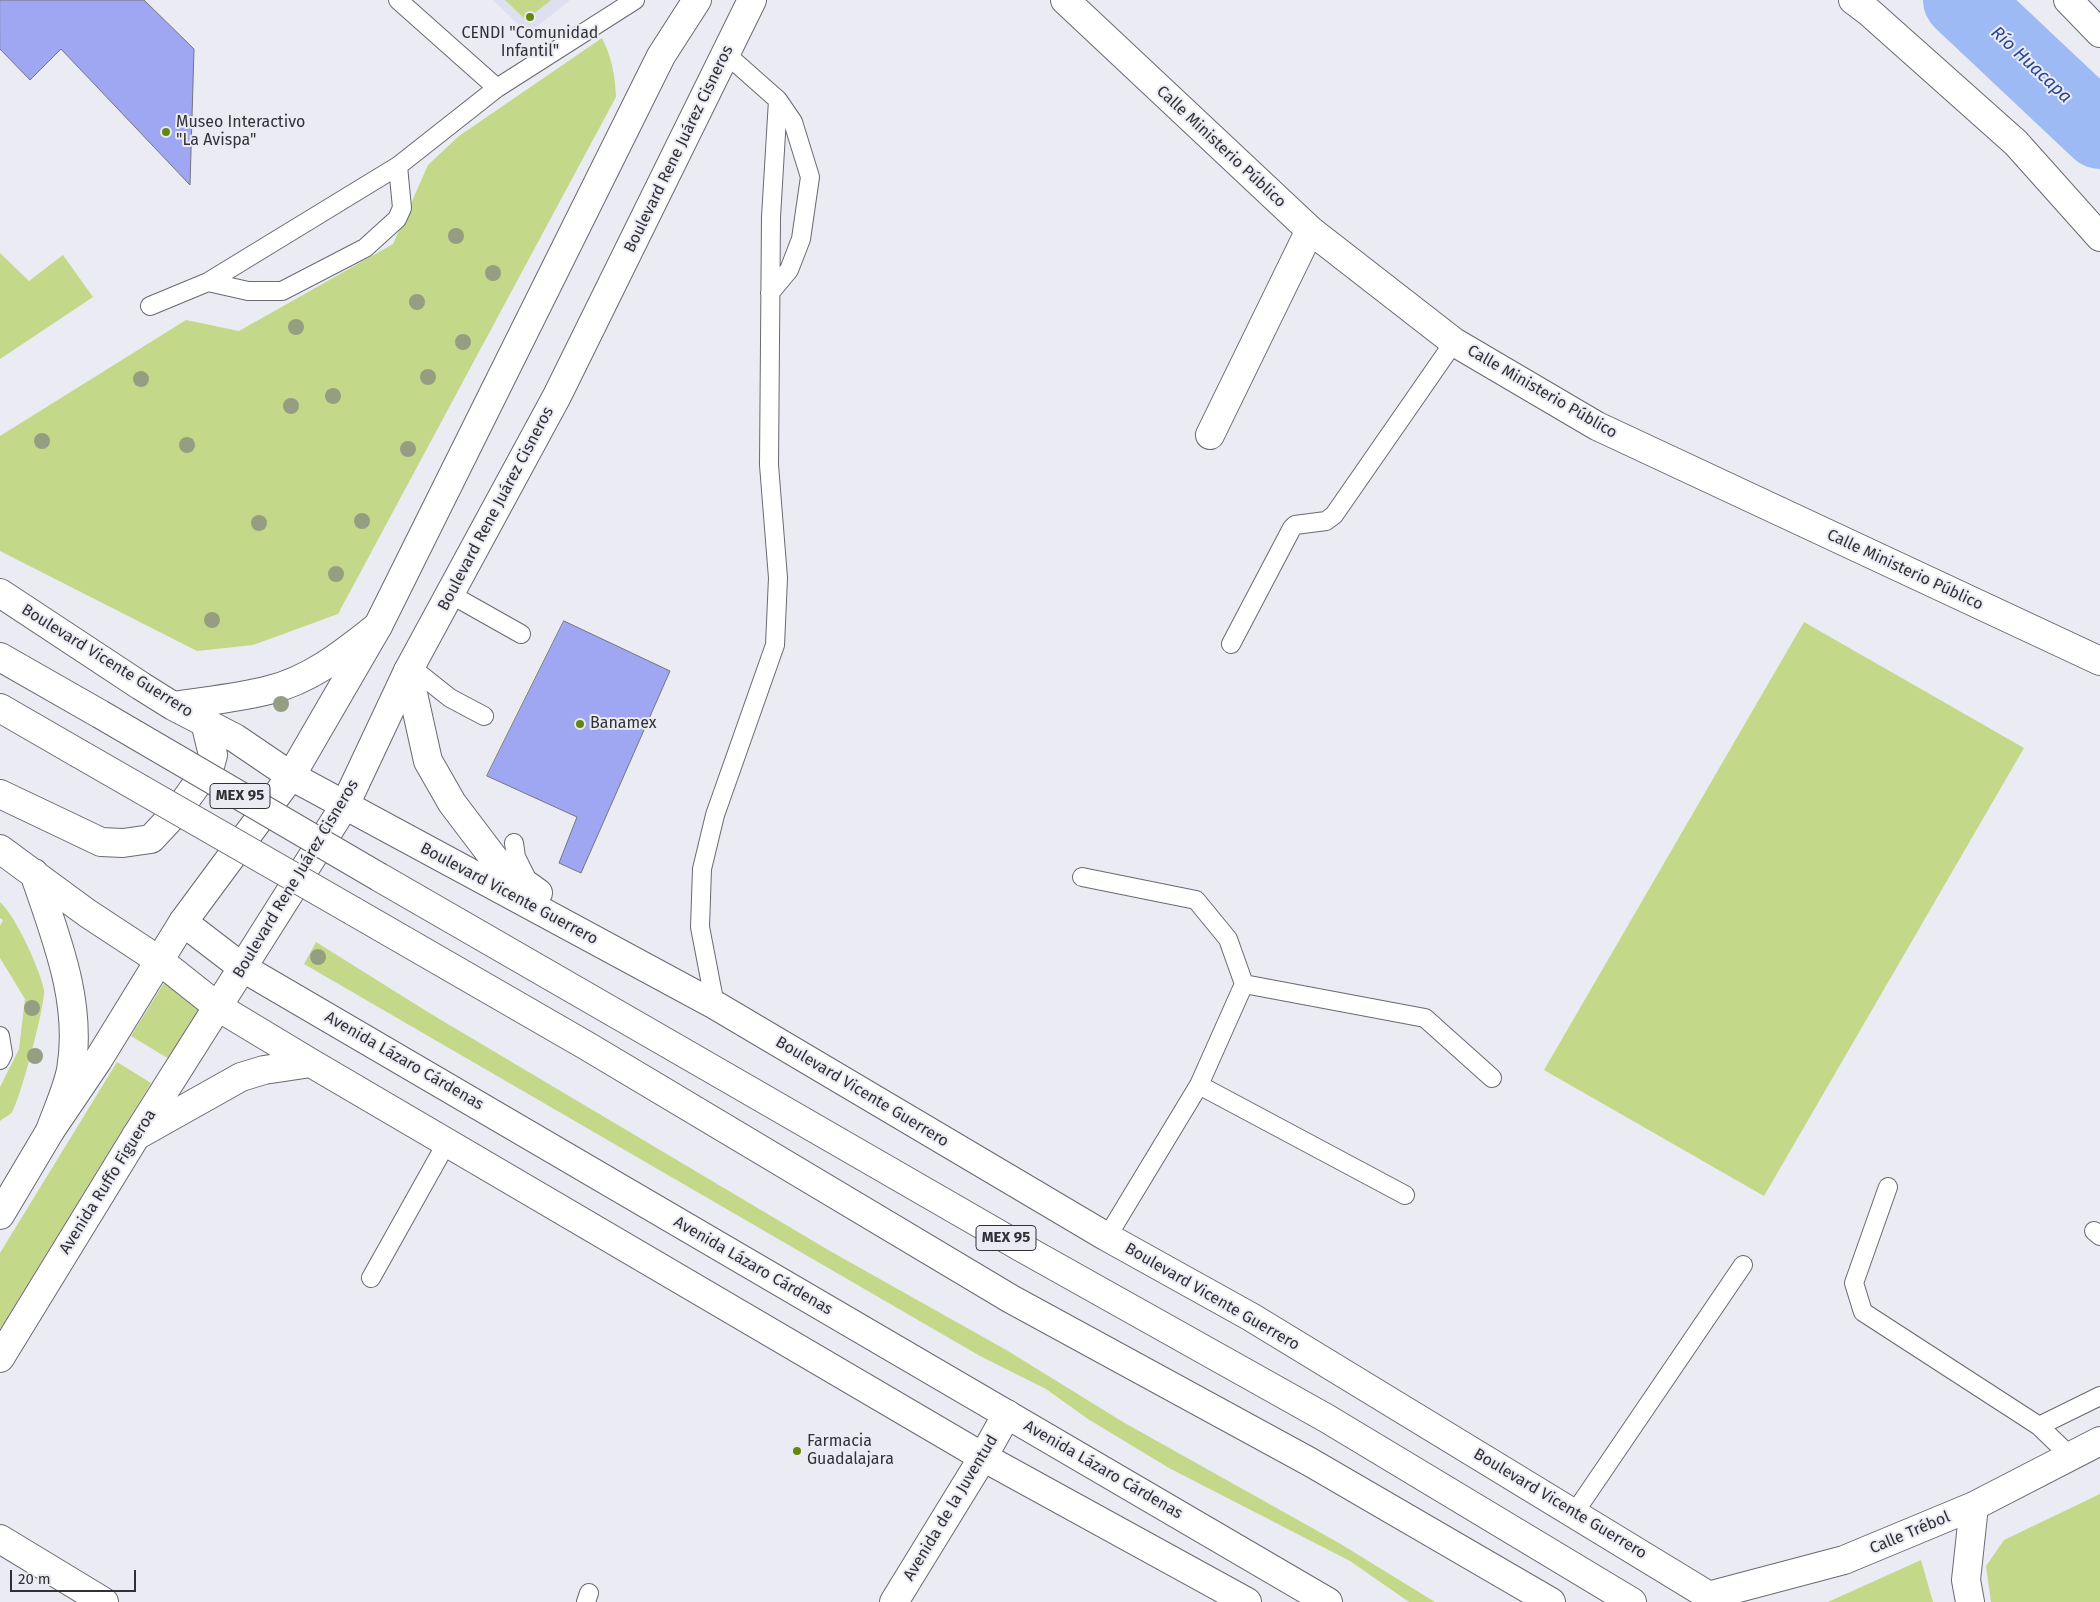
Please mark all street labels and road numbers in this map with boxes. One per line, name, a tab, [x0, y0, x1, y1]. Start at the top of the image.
street label: Boulevard Rene Juárez Cisneros	[620, 42, 738, 256]
street label: Calle Ministerio Público	[1152, 82, 1290, 212]
street label: Calle Ministerio Público	[1464, 341, 1620, 443]
street label: Boulevard Rene Juárez Cisneros	[434, 404, 558, 614]
street label: Calle Ministerio Público	[1824, 525, 1986, 615]
street label: Boulevard Vicente Guerrero	[18, 600, 196, 722]
street label: Boulevard Rene Juárez Cisneros	[229, 776, 363, 982]
road number: MEX 95	[210, 784, 270, 808]
street label: Boulevard Vicente Guerrero	[417, 839, 601, 949]
street label: Avenida Lázaro Cárdenas	[321, 1008, 487, 1114]
street label: Boulevard Vicente Guerrero	[772, 1033, 952, 1151]
street label: Avenida Ruffo Figueroa	[56, 1106, 160, 1258]
street label: Avenida Lázaro Cárdenas	[670, 1213, 836, 1319]
road number: MEX 95	[976, 1226, 1036, 1250]
street label: Boulevard Vicente Guerrero	[1121, 1239, 1303, 1355]
street label: Avenida Lázaro Cárdenas	[1020, 1417, 1186, 1523]
street label: Avenida de la Juventud	[900, 1432, 1002, 1584]
street label: Boulevard Vicente Guerrero	[1470, 1445, 1650, 1563]
street label: Calle Trébol	[1867, 1507, 1953, 1559]

